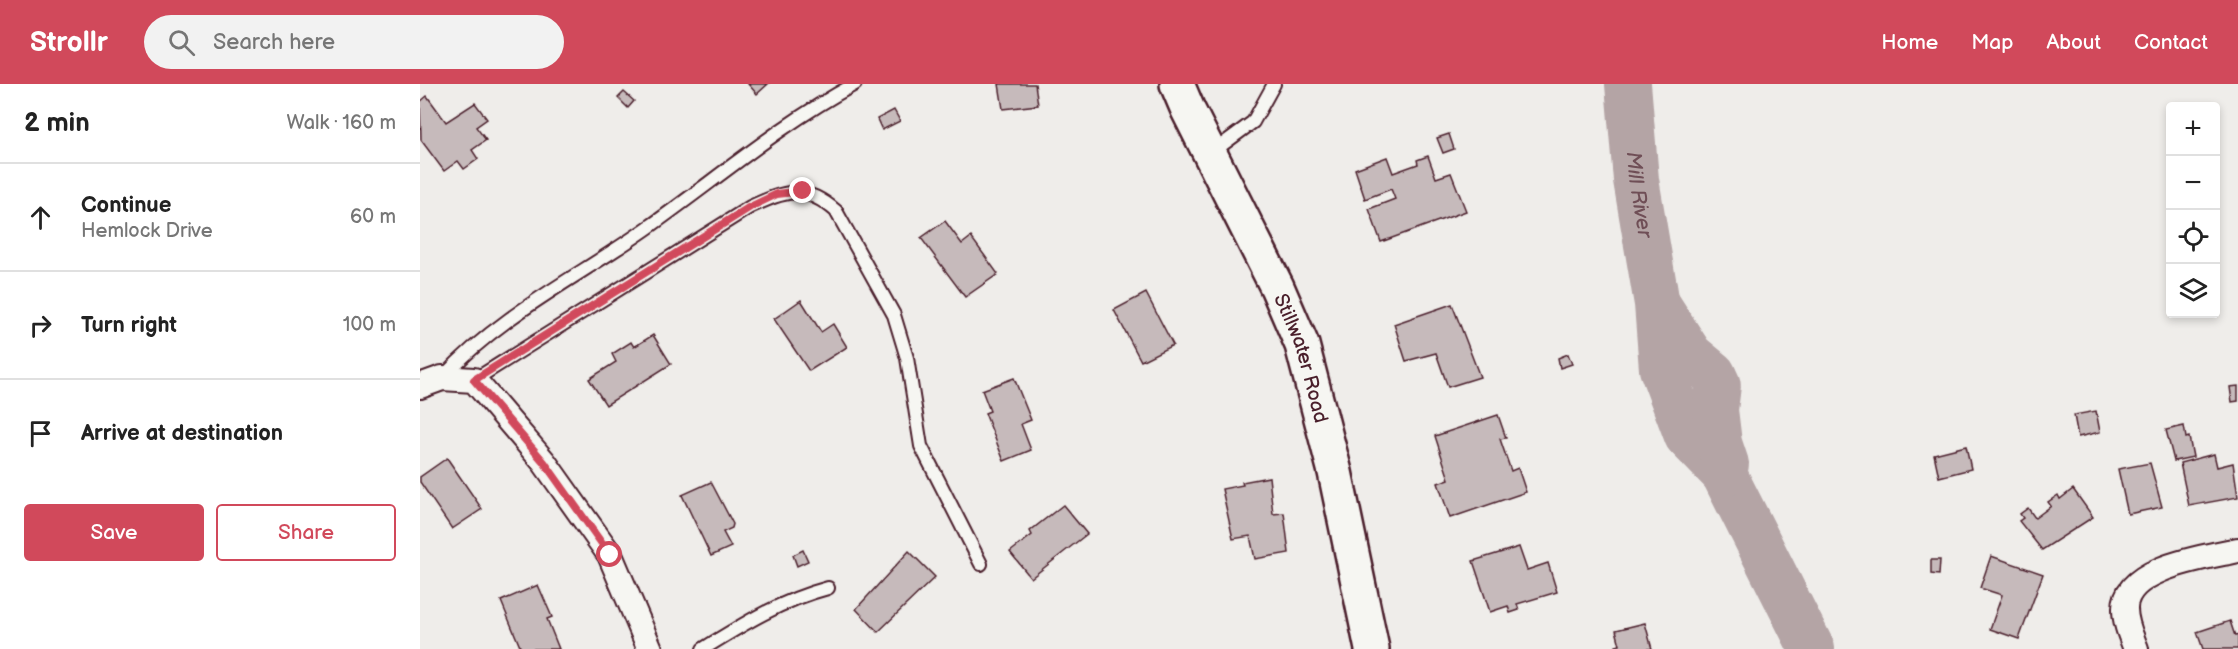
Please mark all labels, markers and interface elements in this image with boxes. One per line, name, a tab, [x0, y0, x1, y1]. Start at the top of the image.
search box	[144, 15, 564, 69]
text: Strollr	[30, 26, 108, 59]
icon: search	[165, 26, 198, 59]
text: Search here	[213, 29, 335, 56]
text: Home	[1881, 30, 1938, 55]
text: Map	[1971, 30, 2013, 55]
text: About	[2046, 30, 2101, 55]
text: Contact	[2134, 30, 2208, 55]
map controls	[2166, 102, 2220, 318]
button: +	[2166, 102, 2220, 156]
text: 2 min	[24, 108, 90, 139]
text: Walk · 160 m	[287, 111, 396, 135]
water label: Mill River	[1621, 150, 1658, 241]
button: −	[2166, 156, 2220, 210]
route end	[789, 177, 815, 203]
text: Continue	[81, 192, 171, 219]
icon: ahead	[24, 201, 57, 234]
text: 60 m	[350, 205, 396, 229]
button: locate	[2166, 210, 2220, 264]
text: Hemlock Drive	[81, 219, 213, 243]
button: layers	[2166, 264, 2220, 318]
street label: Stillwater Road	[1268, 290, 1333, 426]
icon: right	[24, 309, 57, 342]
text: Turn right	[81, 312, 177, 339]
text: 100 m	[343, 313, 396, 337]
icon: arrive	[24, 417, 57, 450]
text: Arrive at destination	[81, 420, 283, 447]
button: Save	[24, 504, 204, 561]
button: Share	[216, 504, 396, 561]
route start	[596, 541, 622, 567]

